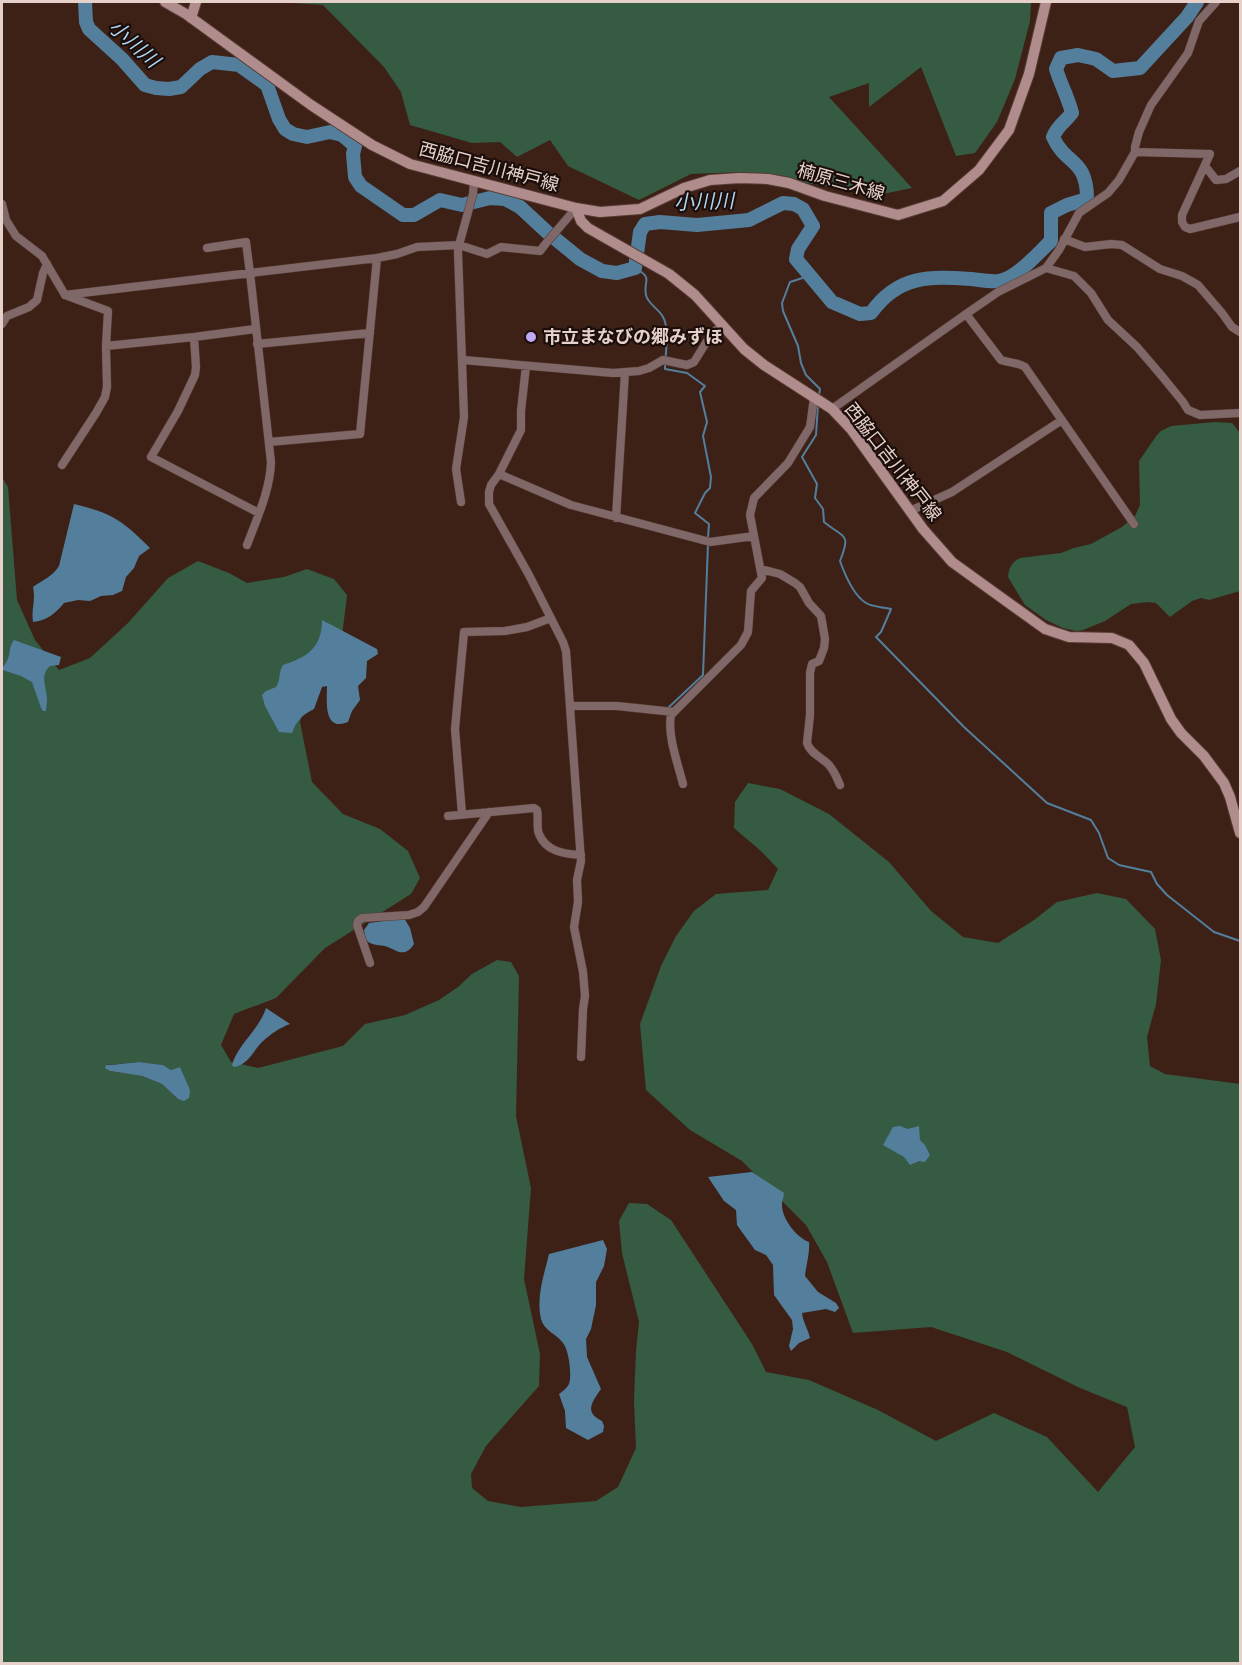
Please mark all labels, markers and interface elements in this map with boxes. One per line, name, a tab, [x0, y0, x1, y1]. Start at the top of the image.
water label: 小川川	[104, 15, 165, 74]
street label: 西脇口吉川神戸線	[417, 138, 561, 196]
street label: 楠原三木線	[795, 159, 887, 205]
water label: 小川川	[674, 189, 736, 215]
place label: 市立まなびの郷みずほ	[543, 326, 723, 348]
marker: 市立まなびの郷みずほ	[524, 330, 538, 344]
street label: 西脇口吉川神戸線	[840, 398, 946, 526]

